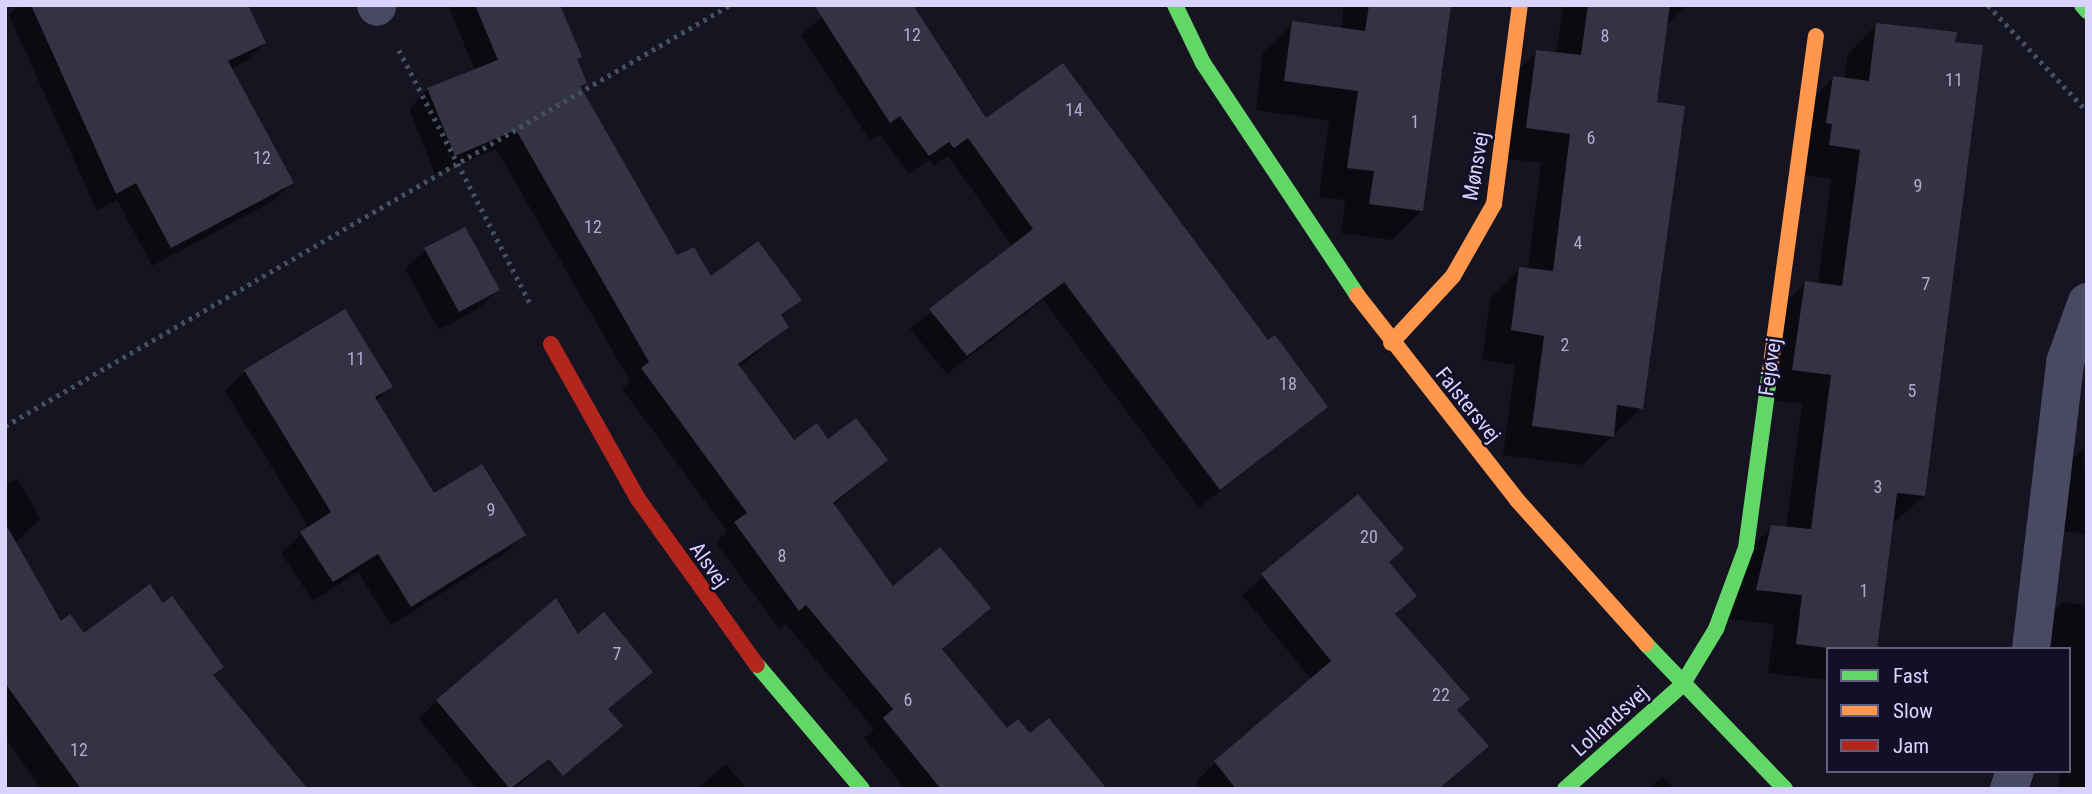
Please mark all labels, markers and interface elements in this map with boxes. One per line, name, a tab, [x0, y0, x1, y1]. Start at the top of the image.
house number: 12	[903, 24, 921, 46]
house number: 8	[1601, 25, 1609, 47]
house number: 11	[1945, 69, 1963, 91]
house number: 14	[1065, 99, 1083, 121]
house number: 1	[1411, 111, 1419, 133]
house number: 6	[1587, 127, 1595, 149]
street label: Mønsvej	[1458, 130, 1494, 202]
house number: 12	[253, 147, 271, 169]
house number: 9	[1914, 175, 1922, 197]
house number: 12	[584, 216, 602, 238]
house number: 4	[1574, 232, 1582, 254]
house number: 7	[1922, 273, 1930, 295]
house number: 2	[1561, 334, 1569, 356]
street label: Fejøvej	[1753, 336, 1787, 398]
house number: 11	[347, 348, 365, 370]
street label: Falstersvej	[1430, 362, 1506, 448]
house number: 18	[1279, 373, 1297, 395]
house number: 5	[1908, 380, 1916, 402]
house number: 3	[1874, 476, 1882, 498]
house number: 9	[487, 499, 495, 521]
house number: 20	[1360, 526, 1378, 548]
street label: Alsvej	[684, 537, 734, 593]
house number: 8	[778, 545, 786, 567]
house number: 1	[1860, 580, 1868, 602]
house number: 7	[613, 643, 621, 665]
legend	[1826, 647, 2071, 773]
text: Fast	[1893, 664, 1929, 688]
street label: Lollandsvej	[1567, 680, 1653, 762]
house number: 22	[1432, 684, 1450, 706]
house number: 6	[904, 689, 912, 711]
text: Slow	[1893, 699, 1933, 723]
text: Jam	[1893, 734, 1929, 758]
house number: 12	[70, 739, 88, 761]

